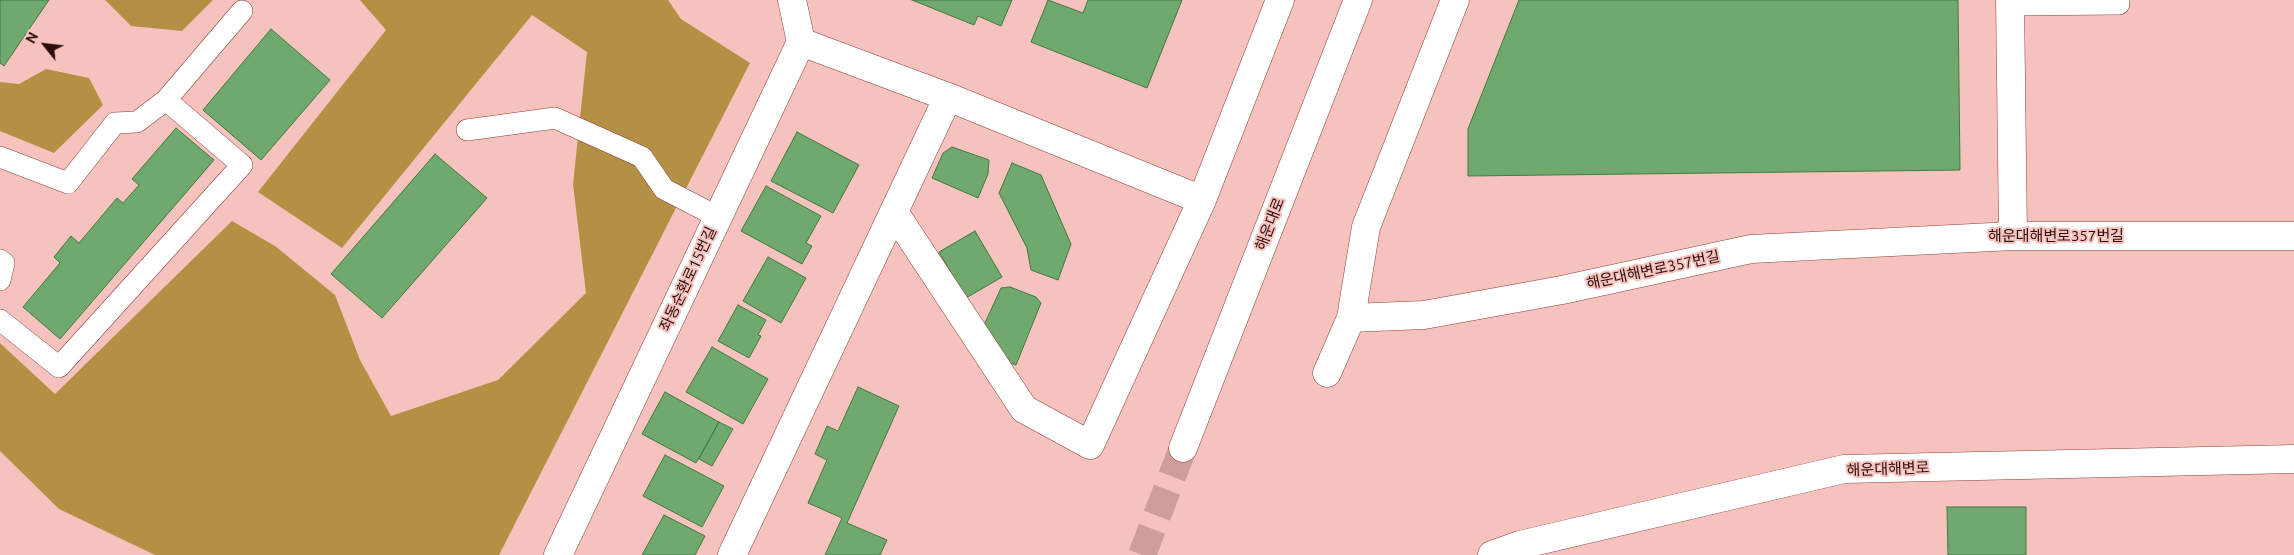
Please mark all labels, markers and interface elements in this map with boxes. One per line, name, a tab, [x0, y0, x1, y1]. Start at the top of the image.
north arrow	[20, 20, 70, 70]
text: N	[22, 29, 41, 46]
street label: 해운대로	[1252, 195, 1288, 253]
street label: 좌동순환로15번길	[656, 224, 720, 334]
street label: 해운대해변로357번길	[1988, 227, 2124, 245]
street label: 해운대해변로357번길	[1585, 247, 1721, 293]
street label: 해운대해변로	[1846, 459, 1930, 479]

